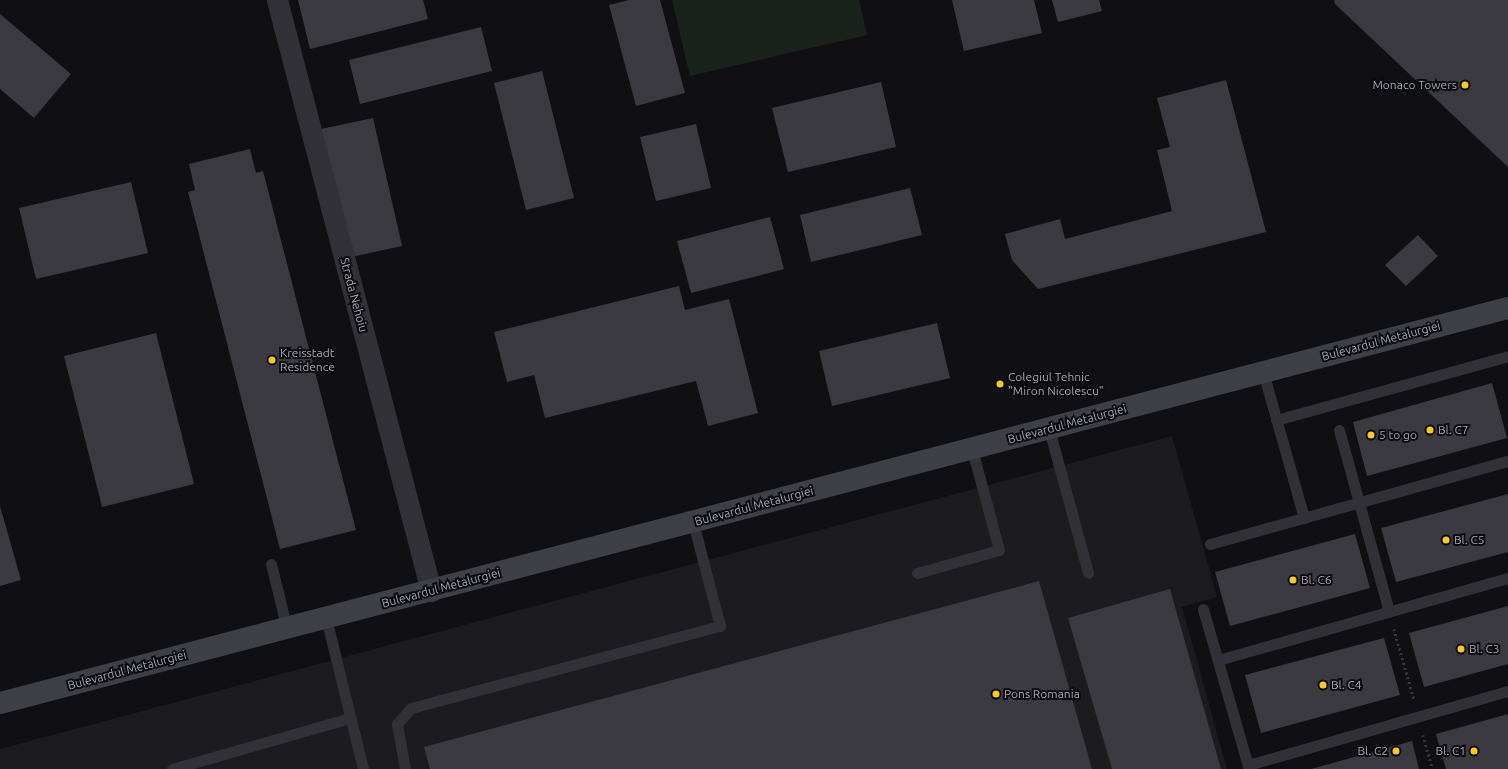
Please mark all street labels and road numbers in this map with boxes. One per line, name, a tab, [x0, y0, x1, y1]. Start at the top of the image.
street label: Strada Nehoiu	[337, 256, 371, 334]
street label: Bulevardul Metalurgiei	[1320, 318, 1442, 364]
street label: Bulevardul Metalurgiei	[1006, 401, 1128, 447]
street label: Bulevardul Metalurgiei	[693, 483, 815, 529]
street label: Bulevardul Metalurgiei	[380, 565, 502, 611]
street label: Bulevardul Metalurgiei	[66, 647, 188, 693]

